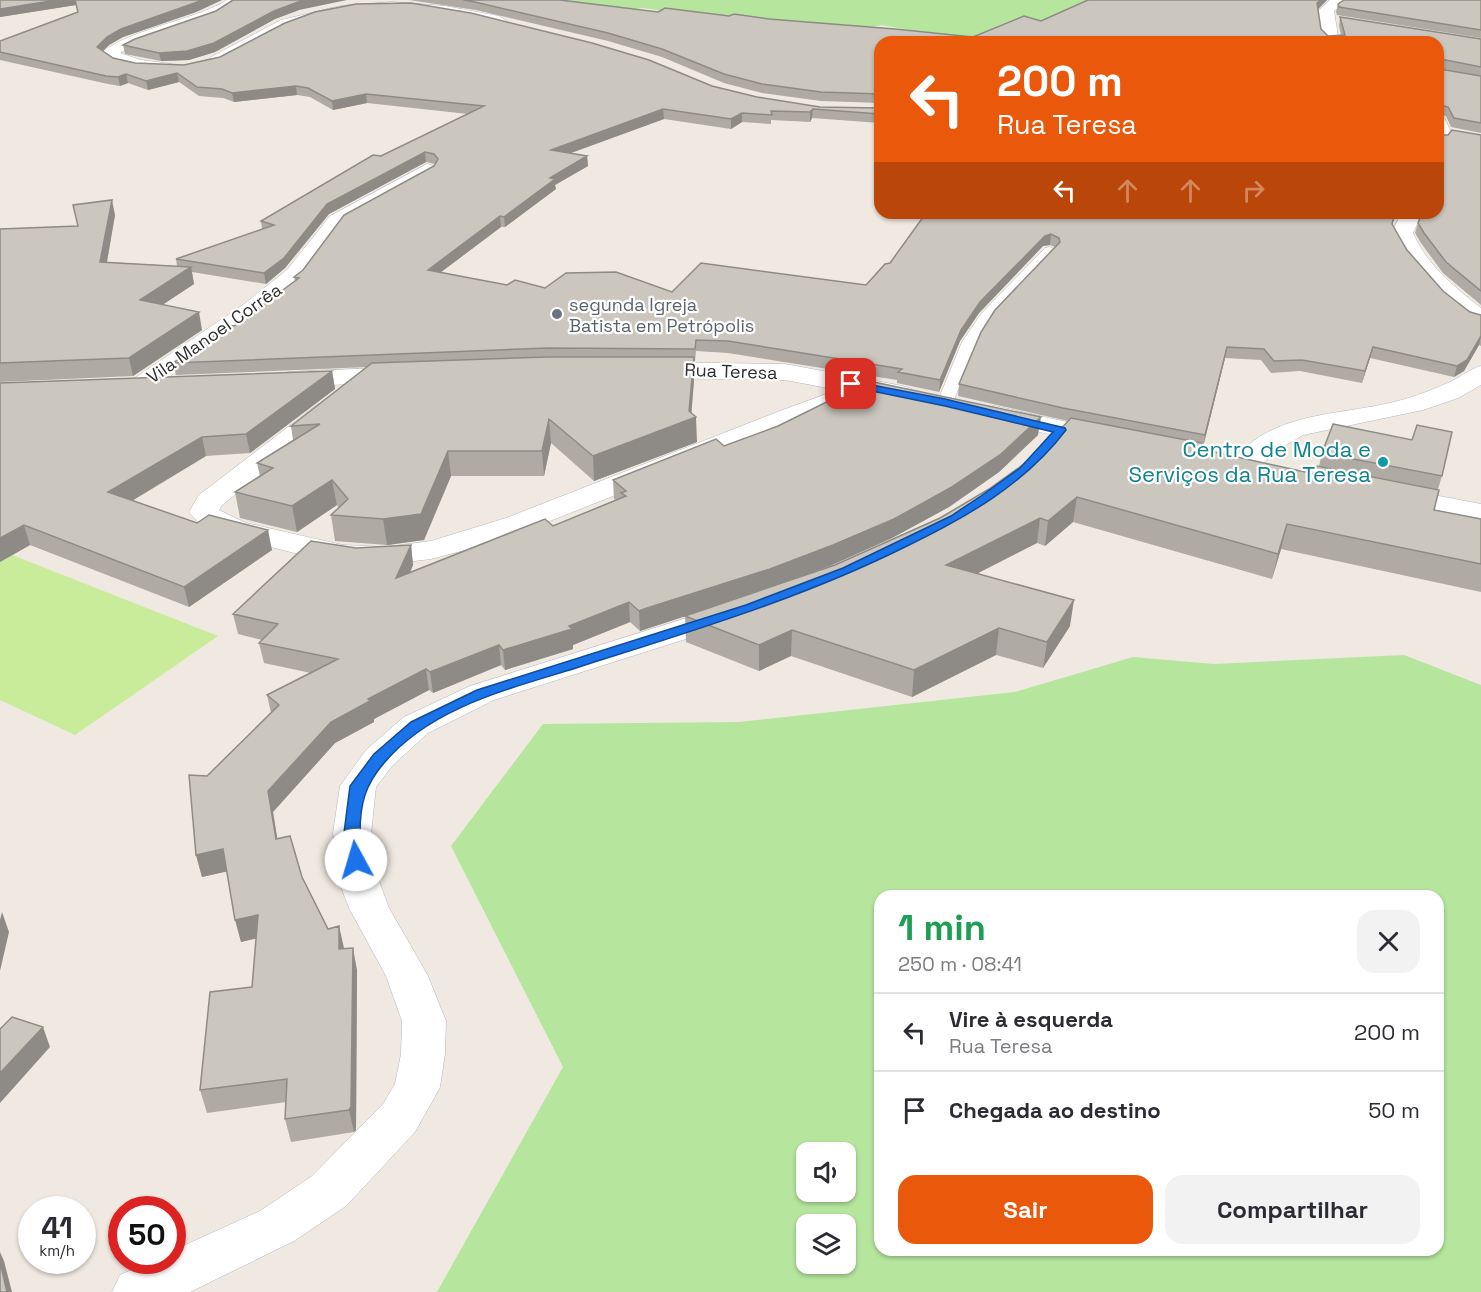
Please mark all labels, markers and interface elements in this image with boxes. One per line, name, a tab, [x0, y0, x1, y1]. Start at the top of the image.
text: 200 m	[997, 55, 1123, 108]
icon: left	[898, 60, 976, 138]
text: Rua Teresa	[997, 107, 1137, 142]
icon: left	[1048, 174, 1081, 207]
icon: ahead	[1111, 174, 1144, 207]
icon: ahead	[1174, 174, 1207, 207]
icon: right	[1237, 174, 1270, 207]
street label: Vila Manoel Corrêa	[142, 278, 286, 388]
place label: segunda Igreja Batista em Petrópolis	[569, 293, 754, 337]
marker: segunda Igreja Batista em Petrópolis	[550, 307, 564, 321]
street label: Rua Teresa	[684, 358, 778, 384]
pin	[825, 358, 876, 409]
icon: arrive	[834, 367, 867, 400]
place label: Centro de Moda e Serviços da Rua Teresa	[1129, 435, 1371, 488]
marker: Centro de Moda e Serviços da Rua Teresa	[1376, 455, 1390, 469]
position arrow	[324, 828, 388, 892]
text: 1 min	[898, 905, 986, 951]
button: close	[1357, 910, 1420, 973]
text: 250 m · 08:41	[898, 951, 1022, 977]
text: Vire à esquerda	[949, 1005, 1113, 1033]
icon: left	[898, 1016, 931, 1049]
text: 200 m	[1354, 1018, 1420, 1046]
text: Rua Teresa	[949, 1033, 1053, 1059]
icon: arrive	[898, 1094, 931, 1127]
text: Chegada ao destino	[949, 1096, 1161, 1124]
text: 50 m	[1368, 1096, 1420, 1124]
map controls	[796, 1142, 856, 1274]
button: sound	[796, 1142, 856, 1202]
button: Sair	[898, 1175, 1153, 1244]
button: Compartilhar	[1165, 1175, 1420, 1244]
speed limit sign: 50	[108, 1196, 186, 1274]
text: 41	[41, 1208, 73, 1247]
button: layers	[796, 1214, 856, 1274]
text: km/h	[39, 1241, 75, 1260]

